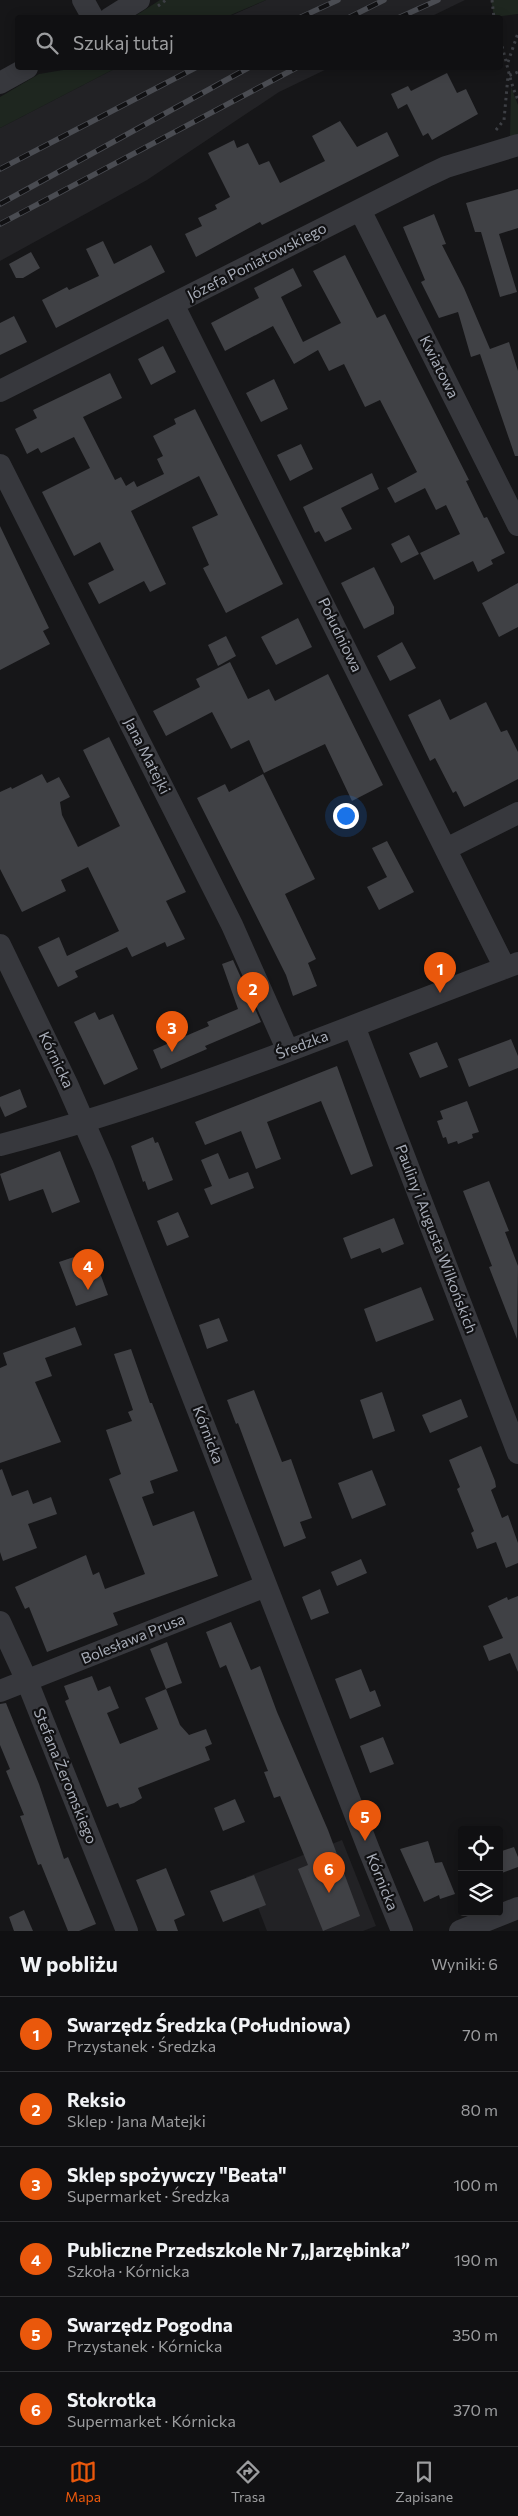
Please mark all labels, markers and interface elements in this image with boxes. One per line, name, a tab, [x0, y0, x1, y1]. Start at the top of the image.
search box	[15, 15, 503, 70]
icon: search	[33, 29, 61, 57]
text: Szukaj tutaj	[73, 31, 174, 54]
street label: Józefa Poniatowskiego	[184, 218, 329, 304]
street label: Kwiatowa	[417, 332, 463, 401]
street label: Południowa	[315, 594, 367, 675]
street label: Jana Matejki	[121, 714, 175, 797]
your location	[333, 803, 359, 829]
pin: 1	[424, 952, 456, 993]
pin: 2	[237, 972, 269, 1013]
pin: 3	[156, 1011, 188, 1052]
street label: Średzka	[273, 1025, 330, 1062]
street label: Kórnicka	[36, 1028, 78, 1091]
street label: Pauliny i Augusta Wilkońskich	[393, 1142, 481, 1336]
pin: 4	[72, 1249, 104, 1290]
street label: Kórnicka	[190, 1403, 228, 1466]
street label: Bolesława Prusa	[78, 1609, 187, 1667]
street label: Stefana Żeromskiego	[30, 1705, 101, 1846]
pin: 5	[349, 1800, 381, 1841]
map controls	[458, 1826, 503, 1916]
button: locate	[458, 1826, 503, 1871]
street label: Kórnicka	[363, 1850, 403, 1913]
pin: 6	[313, 1852, 345, 1893]
button: layers	[458, 1871, 503, 1916]
text: W pobliżu	[20, 1951, 118, 1976]
text: Wyniki: 6	[431, 1954, 498, 1973]
text: Swarzędz Średzka (Południowa)	[67, 2013, 351, 2036]
text: 1	[32, 2025, 40, 2044]
text: 70 m	[462, 2025, 498, 2044]
text: Przystanek · Średzka	[67, 2036, 216, 2055]
text: Reksio	[67, 2088, 126, 2111]
text: 2	[31, 2100, 41, 2119]
text: 80 m	[461, 2100, 498, 2119]
text: Sklep · Jana Matejki	[67, 2111, 206, 2130]
text: Sklep spożywczy "Beata"	[67, 2163, 287, 2186]
text: 3	[31, 2175, 41, 2194]
text: 100 m	[453, 2175, 498, 2194]
text: Supermarket · Średzka	[67, 2186, 230, 2205]
text: Publiczne Przedszkole Nr 7„Jarzębinka”	[67, 2238, 410, 2261]
text: 4	[31, 2250, 41, 2269]
text: 190 m	[454, 2250, 498, 2269]
text: Szkoła · Kórnicka	[67, 2261, 190, 2280]
text: Swarzędz Pogodna	[67, 2313, 233, 2336]
text: 5	[31, 2325, 41, 2344]
text: 350 m	[452, 2325, 498, 2344]
text: Przystanek · Kórnicka	[67, 2336, 222, 2355]
text: Stokrotka	[67, 2388, 156, 2411]
text: 6	[31, 2400, 41, 2419]
text: 370 m	[453, 2400, 498, 2419]
text: Supermarket · Kórnicka	[67, 2411, 236, 2430]
tab: Mapa	[65, 2458, 101, 2505]
tab: Trasa	[231, 2458, 265, 2505]
tab: Zapisane	[395, 2458, 453, 2505]

